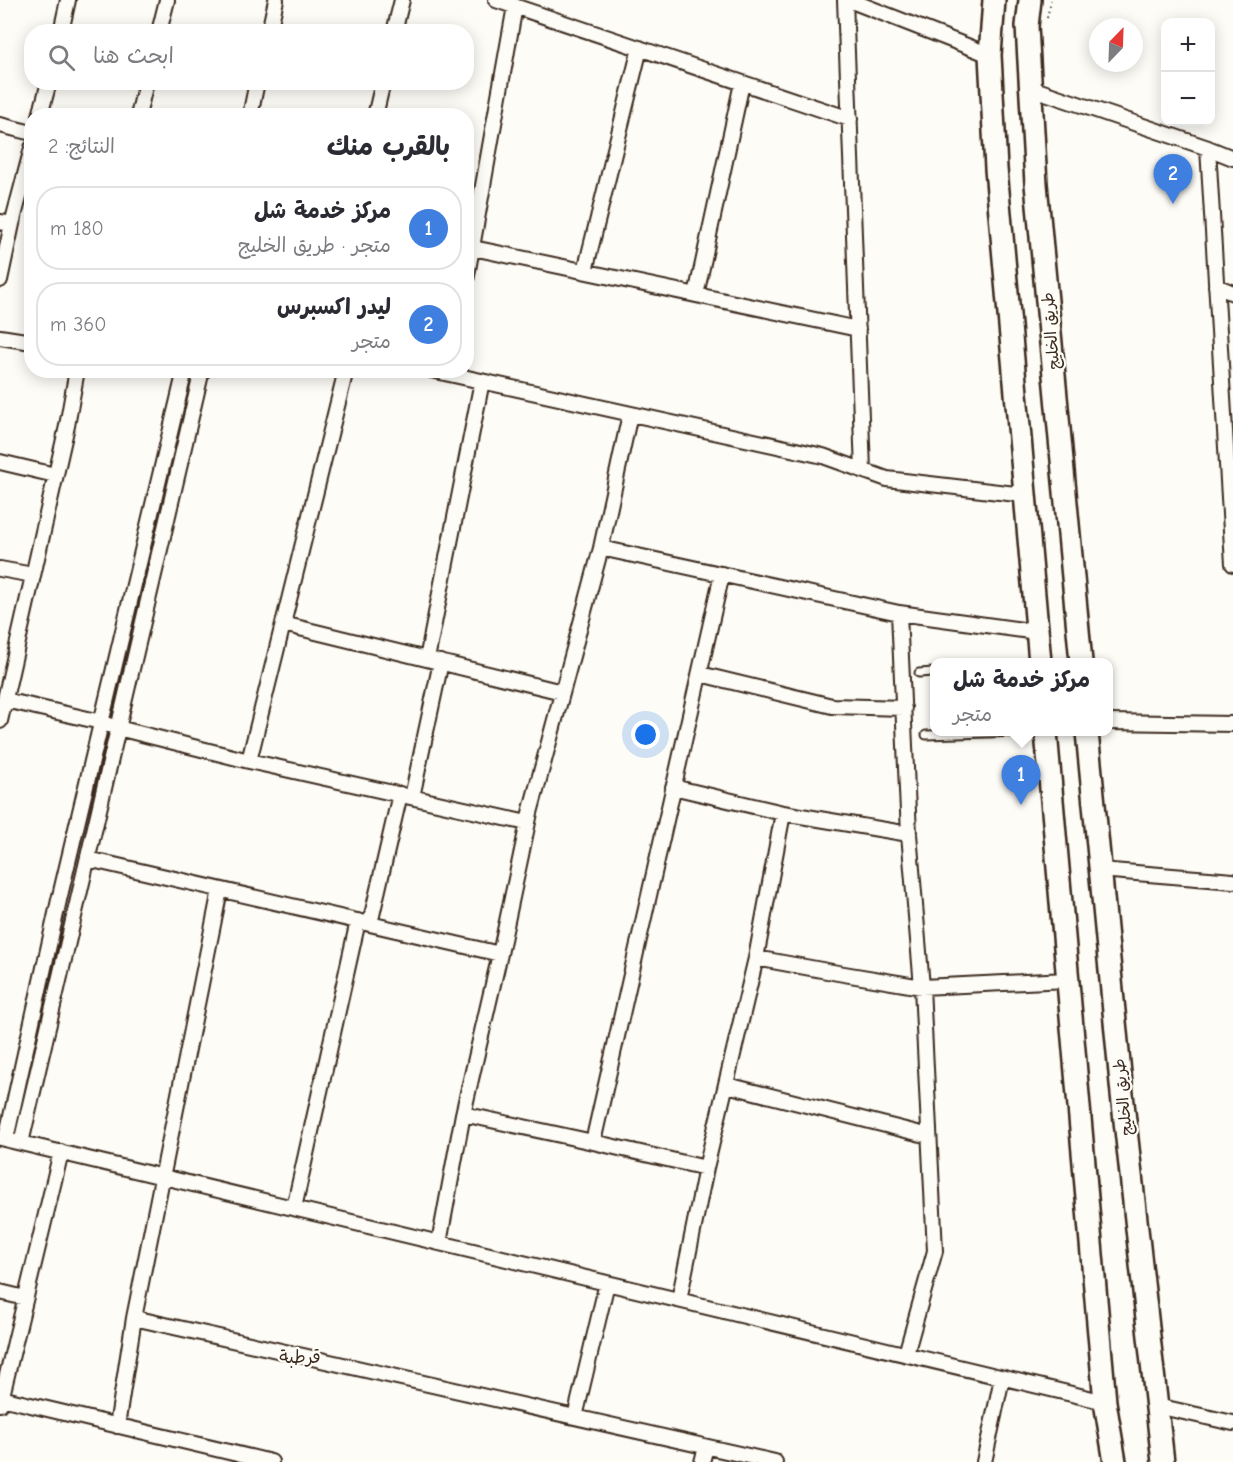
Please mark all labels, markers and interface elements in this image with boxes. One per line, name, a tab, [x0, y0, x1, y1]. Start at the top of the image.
north arrow	[1089, 18, 1143, 72]
map controls	[1161, 18, 1215, 126]
button: +	[1161, 18, 1215, 72]
search box	[24, 24, 474, 90]
icon: search	[45, 41, 78, 74]
text: ابحث هنا	[93, 43, 174, 69]
button: −	[1161, 72, 1215, 126]
text: بالقرب منك	[327, 132, 450, 162]
text: النتائج: 2	[48, 135, 115, 158]
pin: 2	[1154, 154, 1192, 204]
text: مركز خدمة شل	[254, 198, 391, 224]
text: 180 m	[50, 217, 104, 240]
text: 1	[425, 217, 432, 240]
text: متجر · طريق الخليج	[238, 234, 391, 257]
street label: طريق الخليج	[1039, 291, 1064, 370]
text: ليدر اكسبرس	[277, 294, 391, 320]
text: 360 m	[50, 313, 106, 336]
text: 2	[424, 313, 433, 336]
text: متجر	[352, 330, 391, 353]
popup	[930, 658, 1113, 736]
text: مركز خدمة شل	[953, 667, 1090, 693]
text: متجر	[953, 703, 992, 726]
your location	[631, 720, 660, 749]
pin: 1	[1002, 756, 1040, 805]
street label: طريق الخليج	[1110, 1057, 1137, 1136]
district label: قرطبة	[279, 1347, 321, 1368]

